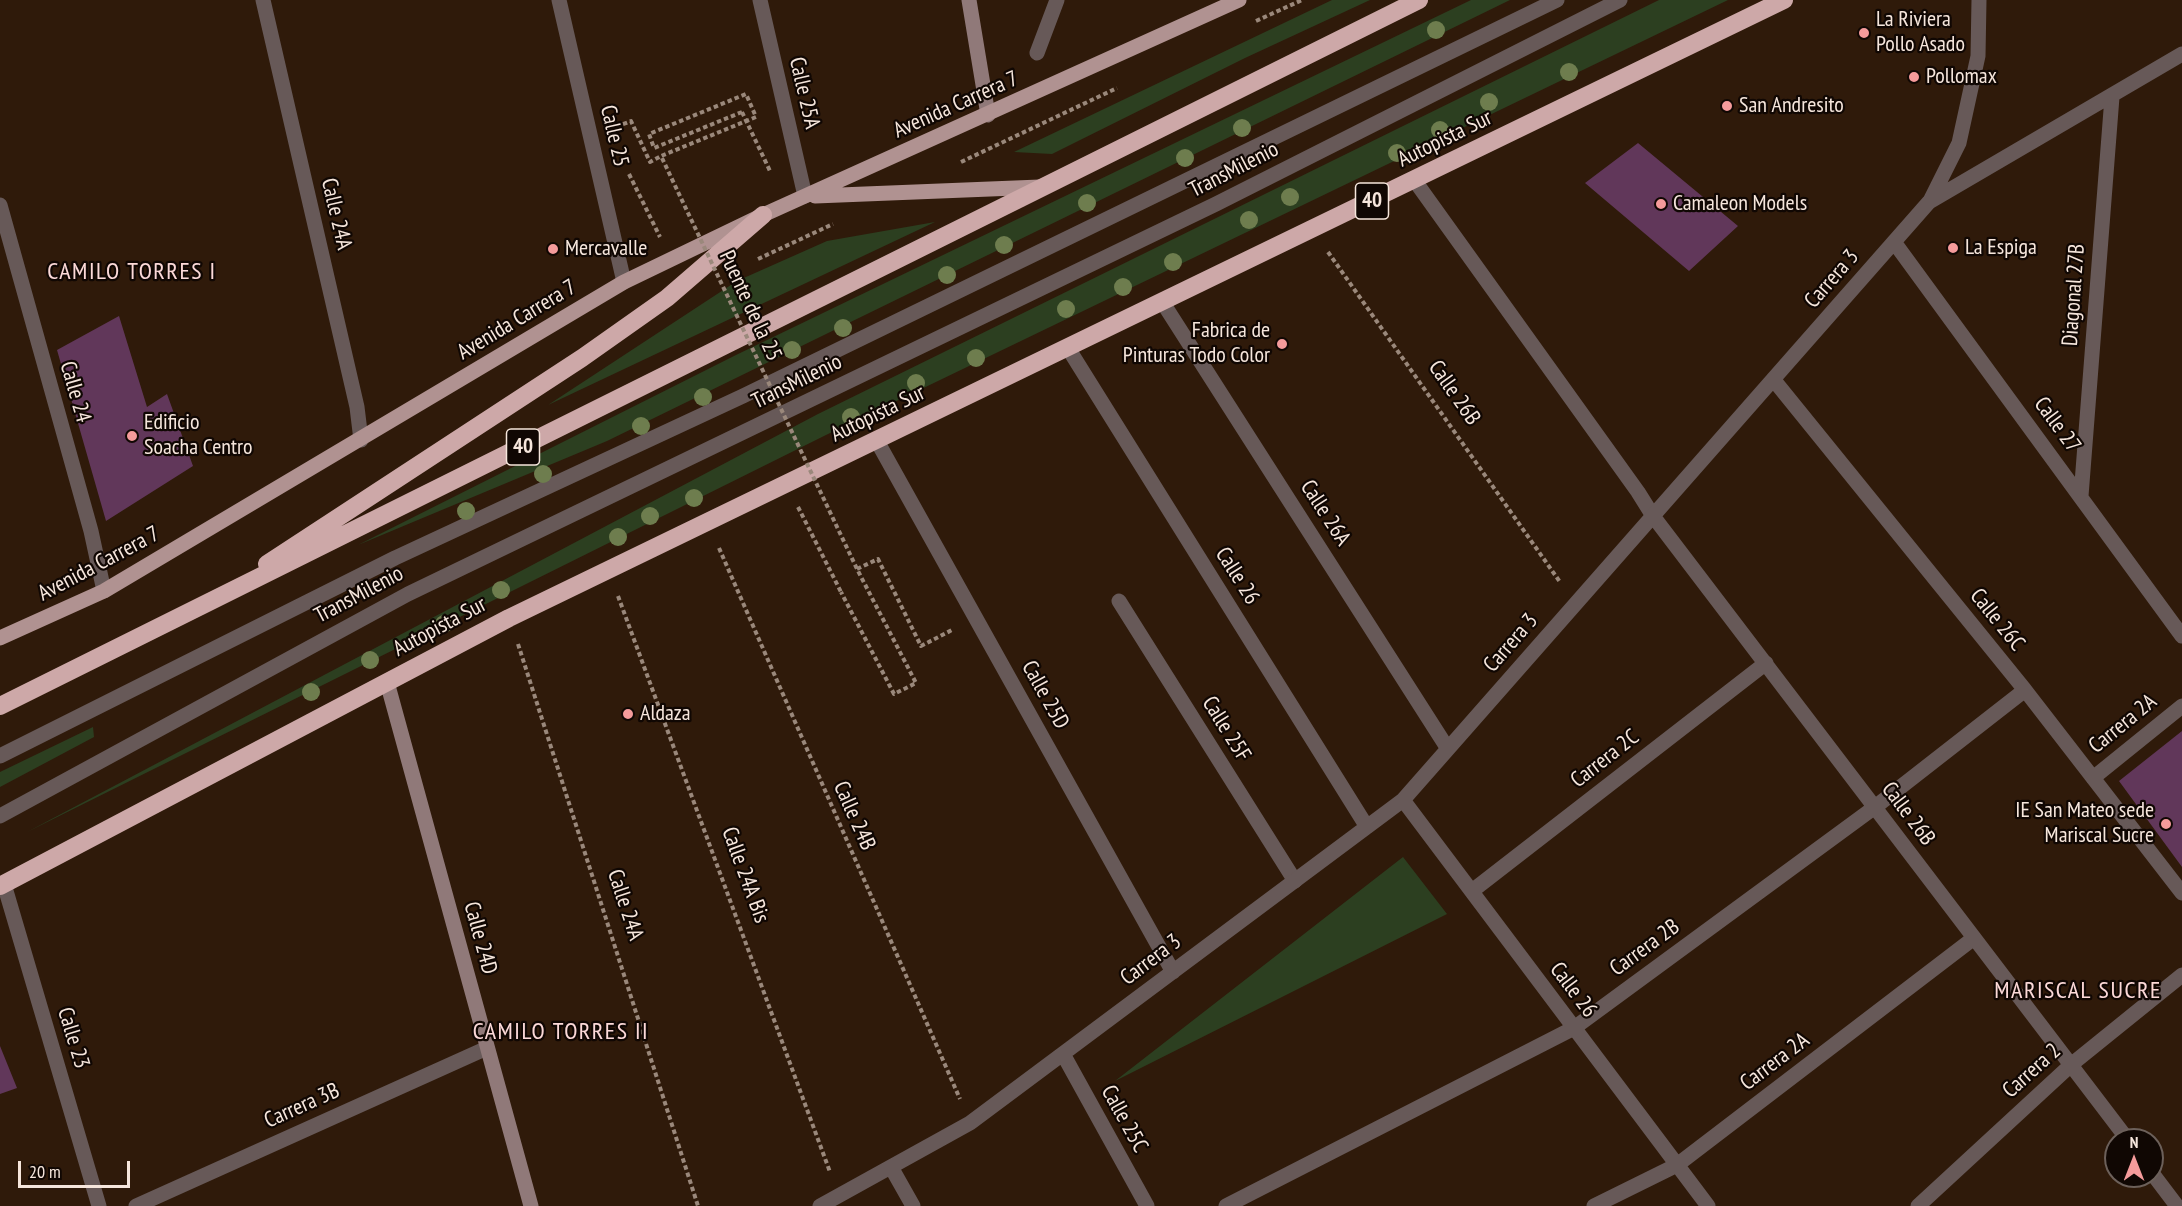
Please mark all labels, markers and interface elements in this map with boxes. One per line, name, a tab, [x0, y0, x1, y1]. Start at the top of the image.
place label: La Riviera Pollo Asado	[1876, 7, 1965, 58]
marker: La Riviera Pollo Asado	[1857, 26, 1871, 40]
street label: Calle 25A	[783, 55, 825, 131]
place label: Pollomax	[1926, 64, 1997, 90]
street label: Avenida Carrera 7	[889, 66, 1023, 144]
marker: Pollomax	[1907, 70, 1921, 84]
place label: San Andresito	[1739, 93, 1844, 119]
marker: San Andresito	[1720, 99, 1734, 113]
street label: Calle 25	[594, 103, 634, 169]
street label: Autopista Sur	[1394, 105, 1496, 173]
street label: TransMilenio	[1185, 136, 1283, 204]
street label: Calle 24A	[315, 176, 357, 252]
road number: 40	[1356, 183, 1388, 219]
place label: Camaleon Models	[1673, 191, 1807, 217]
marker: Camaleon Models	[1654, 197, 1668, 211]
place label: La Espiga	[1965, 235, 2037, 261]
place label: Mercavalle	[565, 236, 647, 262]
marker: La Espiga	[1946, 241, 1960, 255]
marker: Mercavalle	[546, 242, 560, 256]
street label: Diagonal 27B	[2057, 243, 2091, 347]
street label: Carrera 3	[1799, 244, 1865, 314]
street label: Puente de la 25	[713, 247, 787, 365]
district label: CAMILO TORRES I	[47, 258, 217, 286]
street label: Avenida Carrera 7	[453, 274, 581, 366]
place label: Fabrica de Pinturas Todo Color	[1123, 318, 1270, 370]
marker: Fabrica de Pinturas Todo Color	[1275, 337, 1289, 351]
street label: TransMilenio	[748, 349, 846, 415]
street label: Calle 26B	[1422, 356, 1486, 430]
street label: Calle 24	[54, 358, 96, 426]
street label: Autopista Sur	[827, 380, 929, 448]
street label: Calle 27	[2028, 392, 2086, 458]
place label: Edificio Soacha Centro	[144, 410, 252, 462]
marker: Edificio Soacha Centro	[125, 429, 139, 443]
road number: 40	[506, 429, 540, 465]
street label: Calle 26A	[1294, 475, 1356, 551]
street label: Avenida Carrera 7	[34, 521, 164, 607]
street label: Calle 26	[1209, 543, 1265, 609]
street label: TransMilenio	[310, 561, 408, 629]
street label: Calle 26C	[1964, 584, 2030, 656]
street label: Autopista Sur	[389, 591, 491, 663]
street label: Carrera 3	[1478, 608, 1544, 678]
street label: Calle 25D	[1016, 656, 1074, 734]
street label: Carrera 2A	[2084, 689, 2162, 759]
street label: Calle 25F	[1196, 692, 1256, 766]
place label: Aldaza	[640, 701, 691, 727]
marker: Aldaza	[621, 707, 635, 721]
street label: Carrera 2C	[1566, 724, 1644, 794]
street label: Calle 24B	[827, 777, 881, 855]
street label: Calle 26B	[1876, 777, 1940, 851]
place label: IE San Mateo sede Mariscal Sucre	[2015, 798, 2154, 849]
marker: IE San Mateo sede Mariscal Sucre	[2159, 817, 2173, 831]
street label: Calle 24A Bis	[715, 823, 775, 927]
street label: Calle 24A	[601, 866, 649, 944]
street label: Calle 24D	[458, 899, 502, 977]
street label: Carrera 2B	[1605, 914, 1685, 982]
street label: Carrera 3	[1115, 929, 1187, 991]
street label: Calle 26	[1544, 957, 1602, 1023]
district label: MARISCAL SUCRE	[1994, 977, 2162, 1005]
street label: Calle 23	[51, 1004, 95, 1072]
district label: CAMILO TORRES II	[473, 1018, 649, 1046]
street label: Carrera 2A	[1735, 1028, 1815, 1096]
street label: Carrera 2	[1997, 1038, 2067, 1104]
street label: Carrera 3B	[260, 1078, 344, 1134]
street label: Calle 25C	[1095, 1081, 1153, 1157]
north arrow	[2104, 1128, 2164, 1188]
text: N	[2130, 1132, 2138, 1152]
scale bar	[21, 1149, 134, 1187]
text: 20 m	[29, 1160, 61, 1183]

